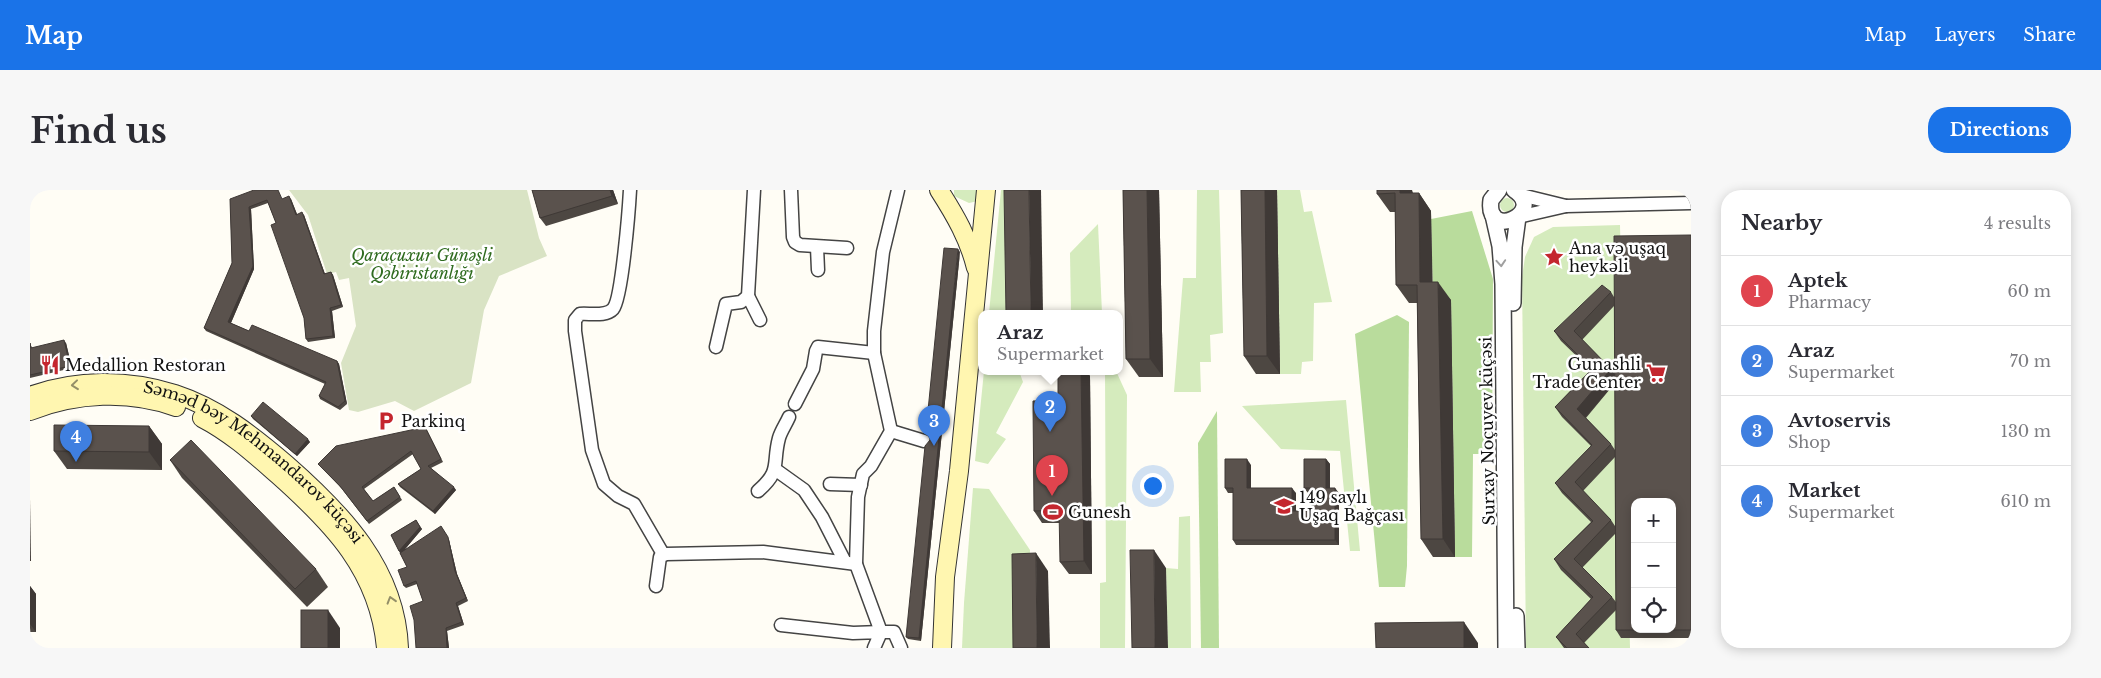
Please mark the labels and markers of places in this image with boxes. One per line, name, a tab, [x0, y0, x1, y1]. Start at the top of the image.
place label: Ana və uşaq heykəli	[1568, 238, 1666, 276]
place icon: Ana və uşaq heykəli	[1543, 246, 1565, 268]
restaurant icon: Medallion Restoran	[39, 354, 61, 376]
place label: Gunashli Trade Center	[1532, 354, 1642, 392]
place label: Medallion Restoran	[65, 355, 226, 375]
supermarket icon: Gunashli Trade Center	[1645, 362, 1667, 384]
pin: 2	[1034, 391, 1066, 432]
pin: 3	[918, 405, 950, 446]
parking icon: Parkinq	[375, 410, 397, 432]
place label: Parkinq	[401, 411, 466, 431]
pin: 4	[60, 421, 92, 462]
pin: 1	[1036, 455, 1068, 496]
place label: 149 saylı Uşaq Bağçası	[1299, 487, 1405, 525]
school or university icon: 149 saylı Uşaq Bağçası	[1273, 495, 1295, 517]
sports icon: Gunesh	[1042, 501, 1064, 523]
place label: Gunesh	[1068, 502, 1131, 522]

